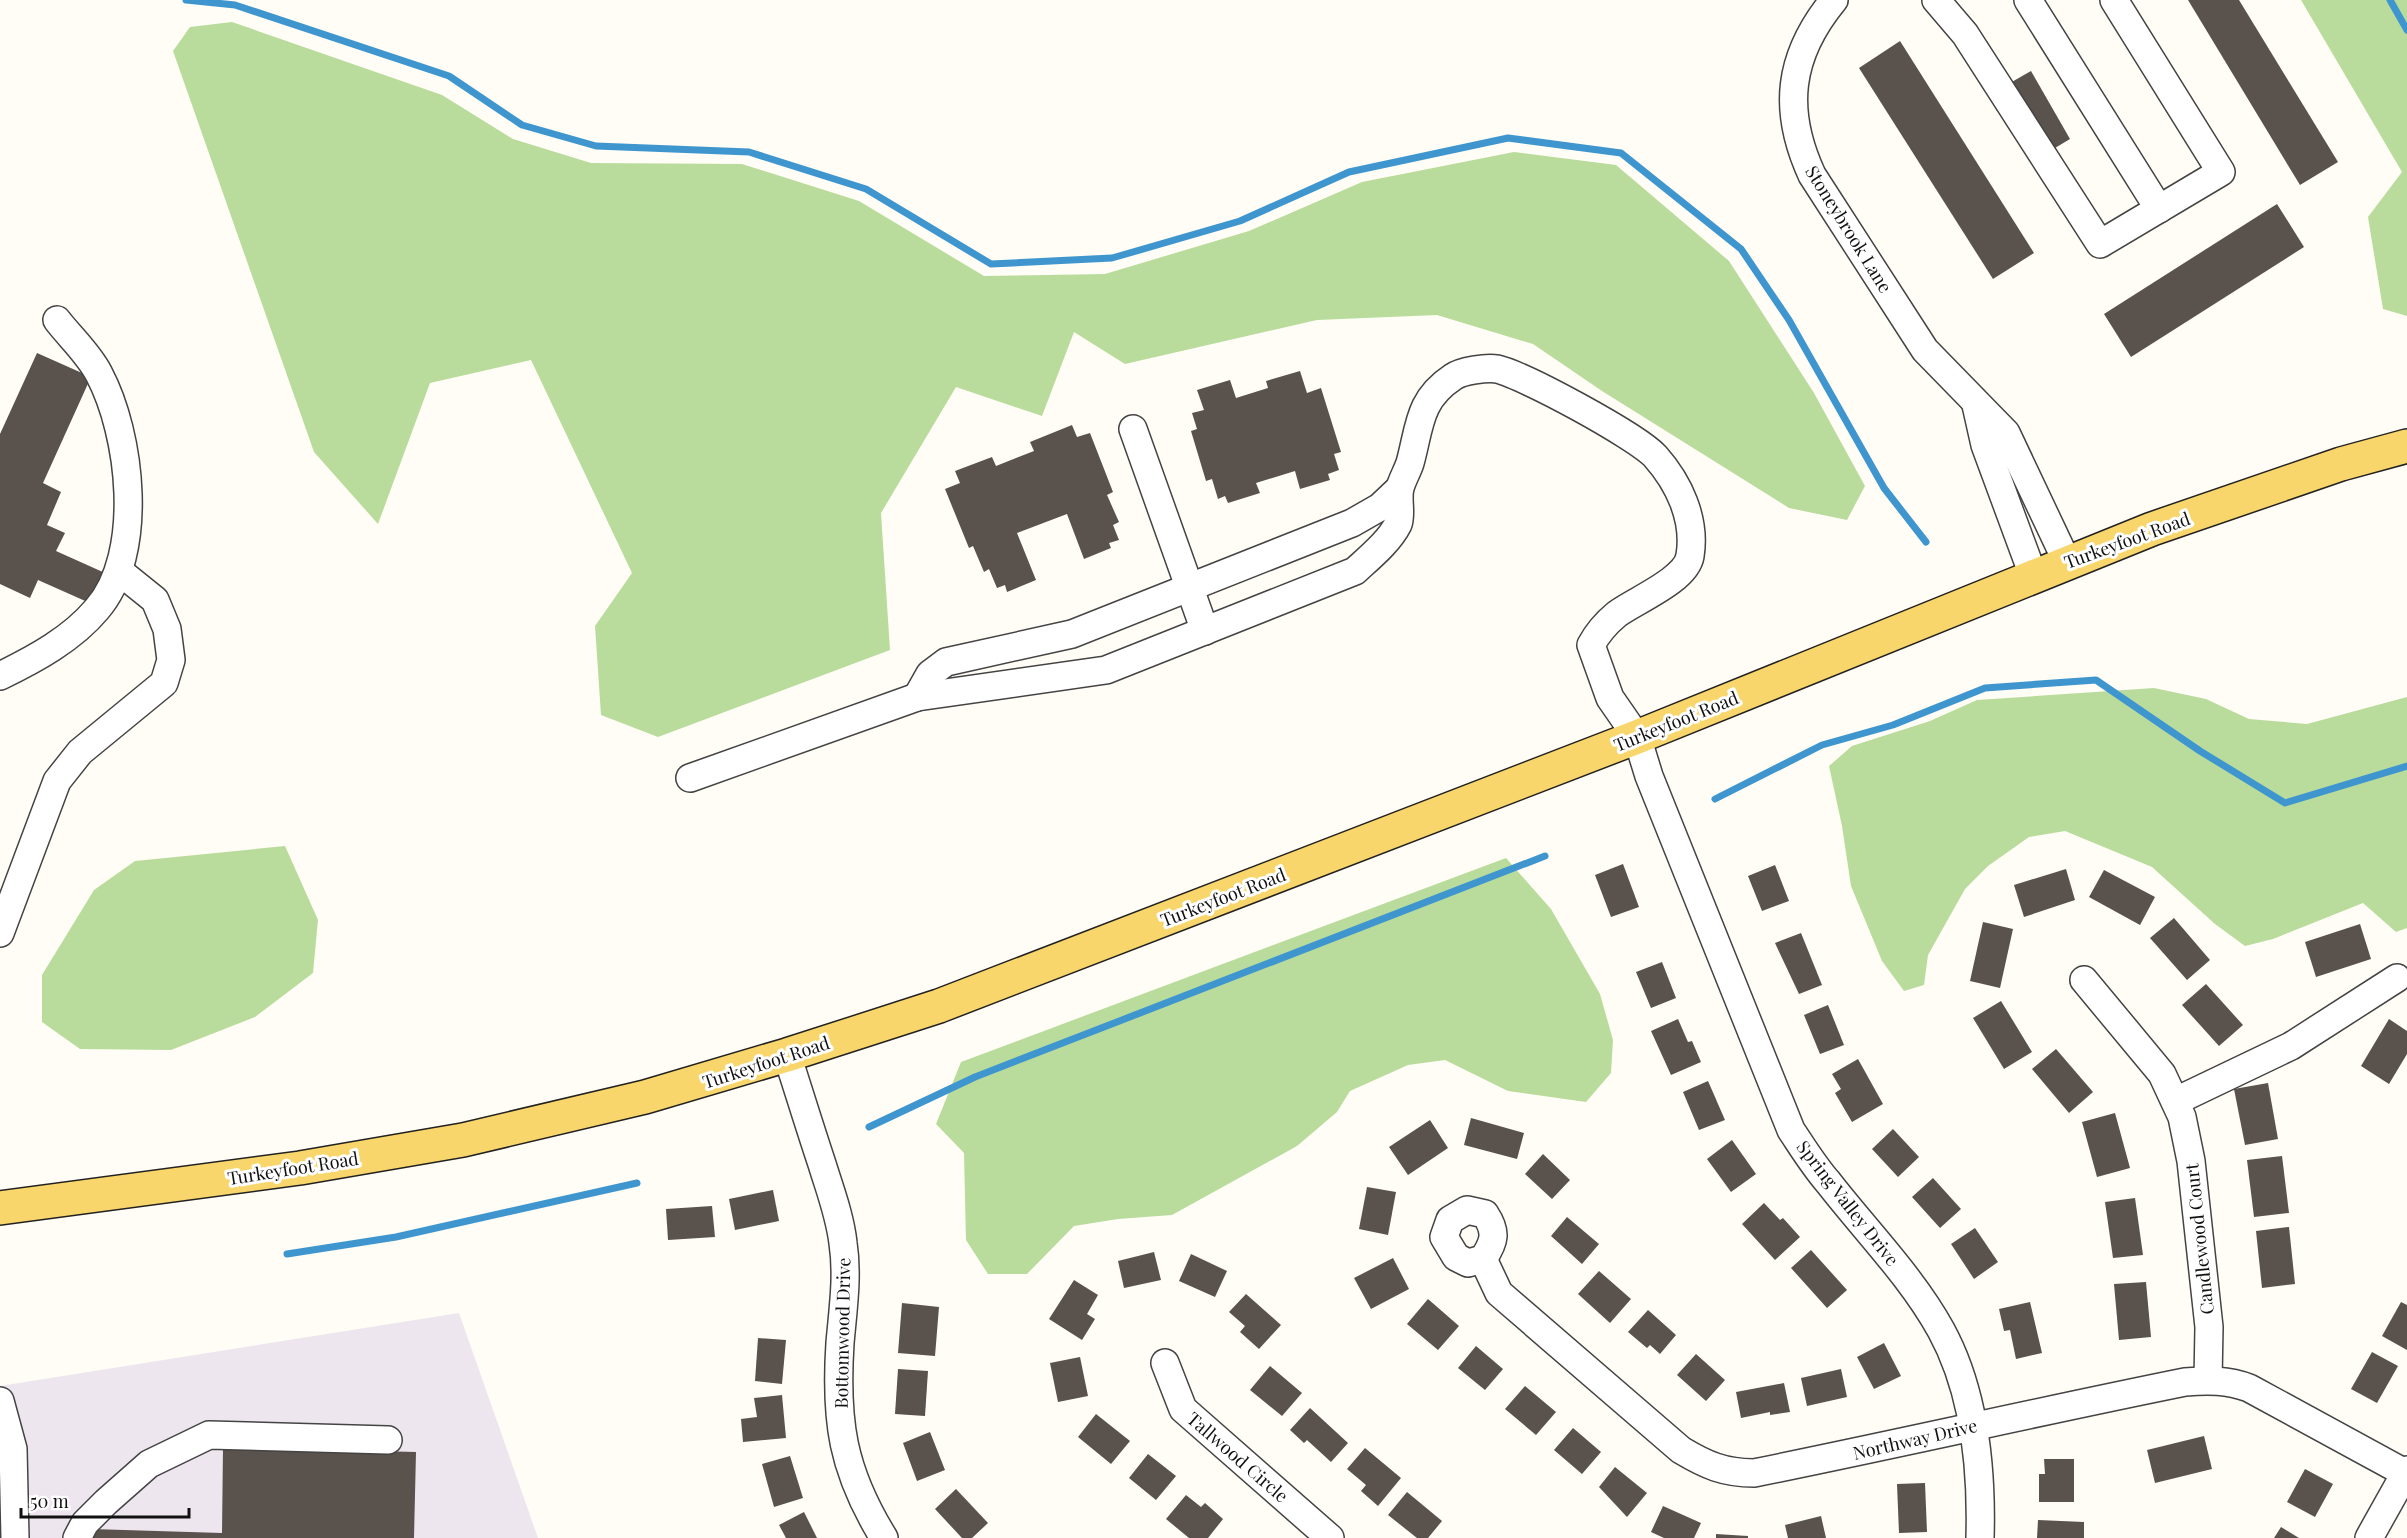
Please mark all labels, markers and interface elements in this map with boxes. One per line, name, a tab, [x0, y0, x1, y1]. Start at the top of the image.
street label: Stoneybrook Lane	[1800, 161, 1898, 297]
street label: Turkeyfoot Road	[2061, 506, 2194, 574]
street label: Turkeyfoot Road	[1610, 685, 1742, 757]
street label: Turkeyfoot Road	[1157, 862, 1290, 932]
street label: Turkeyfoot Road	[699, 1030, 833, 1094]
street label: Spring Valley Drive	[1792, 1135, 1904, 1271]
street label: Turkeyfoot Road	[226, 1146, 361, 1190]
street label: Candlewood Court	[2179, 1162, 2219, 1316]
street label: Bottomwood Drive	[829, 1257, 855, 1409]
street label: Tallwood Circle	[1182, 1406, 1294, 1508]
street label: Northway Drive	[1851, 1413, 1979, 1465]
scale bar	[21, 1481, 189, 1519]
text: 50 m	[30, 1489, 69, 1513]

